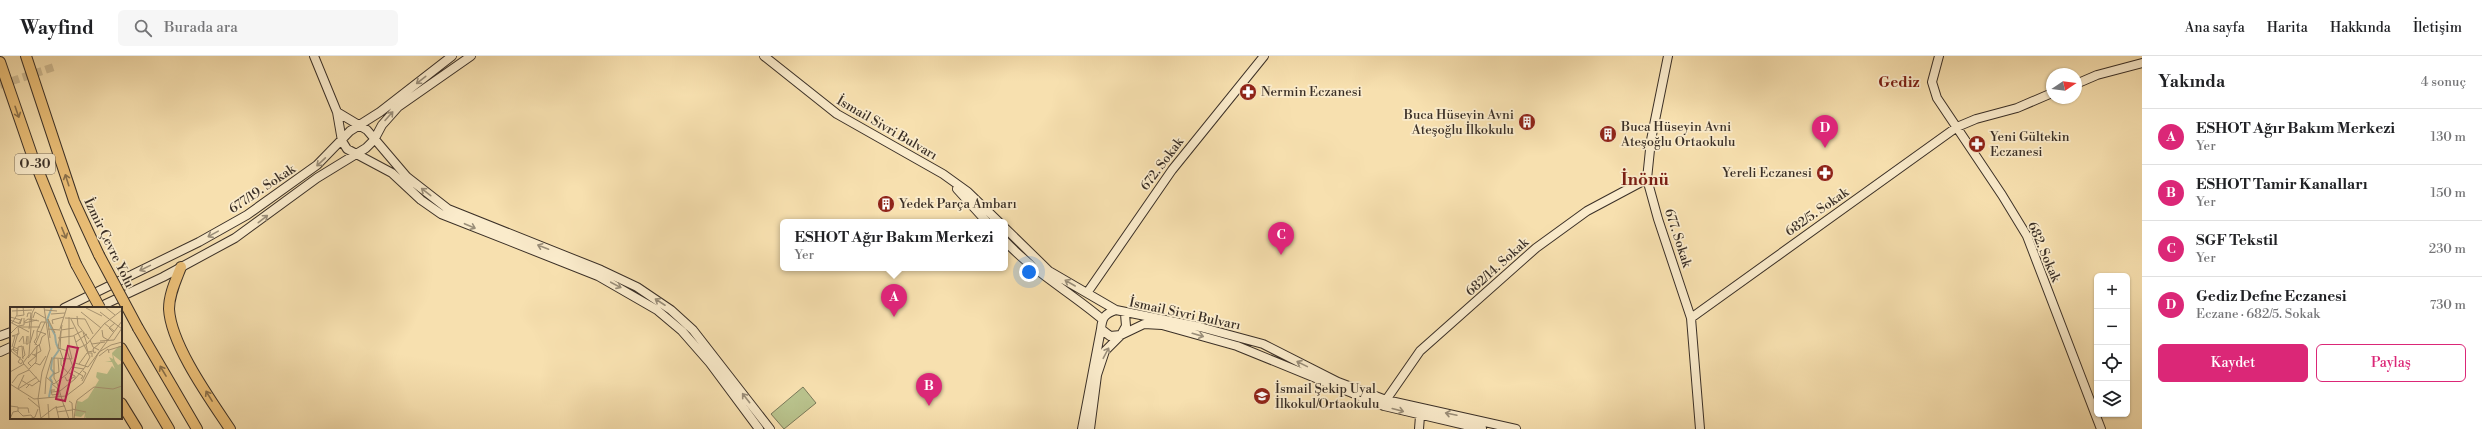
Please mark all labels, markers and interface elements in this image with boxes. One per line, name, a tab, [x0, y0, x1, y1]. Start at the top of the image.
search box	[118, 10, 398, 46]
text: Wayfind	[20, 16, 94, 40]
icon: search	[132, 17, 154, 39]
text: Burada ara	[164, 18, 238, 37]
text: Ana sayfa	[2185, 19, 2245, 37]
text: Harita	[2267, 19, 2308, 37]
text: Hakkında	[2330, 19, 2391, 37]
text: İletişim	[2413, 19, 2462, 37]
north arrow	[2046, 68, 2082, 104]
text: Yakında	[2158, 71, 2225, 93]
district label: Gediz	[1878, 73, 1920, 92]
text: 4 sonuç	[2421, 74, 2466, 90]
one-way arrow	[415, 76, 426, 84]
pharmacy icon: Nermin Eczanesi	[1238, 82, 1258, 102]
place label: Nermin Eczanesi	[1261, 84, 1362, 100]
street label: İsmail Sivri Bulvarı	[834, 92, 941, 163]
one-way arrow	[13, 106, 21, 118]
place label: Buca Hüseyin Avni Ateşoğlu İlkokulu	[1403, 107, 1515, 138]
one-way arrow	[385, 111, 394, 122]
building icon: Buca Hüseyin Avni Ateşoğlu İlkokulu	[1517, 112, 1537, 132]
pin: D	[1812, 115, 1838, 148]
place label: Buca Hüseyin Avni Ateşoğlu Ortaokulu	[1620, 119, 1736, 150]
text: ESHOT Ağır Bakım Merkezi	[2196, 119, 2395, 138]
building icon: Buca Hüseyin Avni Ateşoğlu Ortaokulu	[1598, 124, 1618, 144]
place label: Yeni Gültekin Eczanesi	[1989, 129, 2070, 160]
text: A	[2166, 129, 2176, 145]
text: 130 m	[2431, 129, 2466, 145]
street label: 672. Sokak	[1137, 133, 1188, 194]
pharmacy icon: Yeni Gültekin Eczanesi	[1967, 134, 1987, 154]
text: Yer	[2196, 138, 2216, 154]
road number: O-30	[15, 154, 55, 174]
one-way arrow	[315, 157, 326, 166]
street label: 677/19. Sokak	[226, 160, 299, 217]
pharmacy icon: Yereli Eczanesi	[1815, 163, 1835, 183]
place label: Yereli Eczanesi	[1721, 165, 1812, 181]
district label: İnönü	[1621, 168, 1670, 191]
one-way arrow	[63, 174, 70, 187]
text: ESHOT Tamir Kanalları	[2196, 175, 2368, 194]
street label: 682/5. Sokak	[1782, 184, 1853, 240]
text: B	[2166, 185, 2176, 201]
text: 150 m	[2431, 185, 2466, 201]
one-way arrow	[420, 187, 431, 196]
building icon: Yedek Parça Ambarı	[876, 194, 896, 214]
text: Yer	[2196, 194, 2216, 210]
street label: İzmir Çevre Yolu	[80, 195, 139, 291]
place label: Yedek Parça Ambarı	[898, 196, 1017, 212]
street label: 677. Sokak	[1661, 207, 1695, 271]
one-way arrow	[257, 215, 268, 223]
popup	[780, 219, 1008, 271]
street label: 682. Sokak	[2024, 219, 2064, 286]
pin: C	[1268, 222, 1294, 255]
one-way arrow	[463, 223, 475, 230]
one-way arrow	[61, 227, 69, 239]
text: ESHOT Ağır Bakım Merkezi	[794, 228, 994, 247]
one-way arrow	[207, 231, 219, 239]
text: SGF Tekstil	[2196, 231, 2278, 250]
street label: 682/14. Sokak	[1462, 234, 1533, 300]
text: C	[2166, 241, 2176, 257]
text: 230 m	[2429, 241, 2466, 257]
one-way arrow	[537, 242, 549, 250]
text: Yer	[794, 247, 814, 263]
text: Yer	[2196, 250, 2216, 266]
your location	[1019, 262, 1039, 282]
one-way arrow	[139, 265, 151, 272]
map controls	[2094, 273, 2130, 417]
button: +	[2094, 273, 2130, 309]
one-way arrow	[1064, 279, 1076, 287]
one-way arrow	[610, 282, 622, 290]
pin: A	[881, 284, 907, 317]
text: Gediz Defne Eczanesi	[2196, 287, 2347, 306]
street label: İsmail Sivri Bulvarı	[1128, 293, 1242, 334]
text: D	[2166, 297, 2176, 313]
text: 730 m	[2430, 297, 2466, 313]
one-way arrow	[654, 298, 666, 306]
text: Eczane · 682/5. Sokak	[2196, 306, 2320, 322]
inset map	[10, 307, 122, 419]
button: −	[2094, 309, 2130, 345]
one-way arrow	[1191, 332, 1204, 339]
button: Kaydet	[2158, 344, 2308, 382]
button: Paylaş	[2316, 344, 2466, 382]
button: locate	[2094, 345, 2130, 381]
one-way arrow	[1102, 347, 1110, 359]
one-way arrow	[1296, 360, 1308, 367]
one-way arrow	[159, 365, 167, 377]
pin: B	[916, 373, 942, 406]
place label: İsmail Şekip Uyal İlkokul/Ortaokulu	[1275, 380, 1380, 412]
button: layers	[2094, 381, 2130, 417]
school or university icon: İsmail Şekip Uyal İlkokul/Ortaokulu	[1252, 386, 1272, 406]
one-way arrow	[205, 390, 213, 402]
one-way arrow	[742, 393, 751, 404]
one-way arrow	[1392, 407, 1405, 414]
one-way arrow	[1445, 409, 1458, 417]

